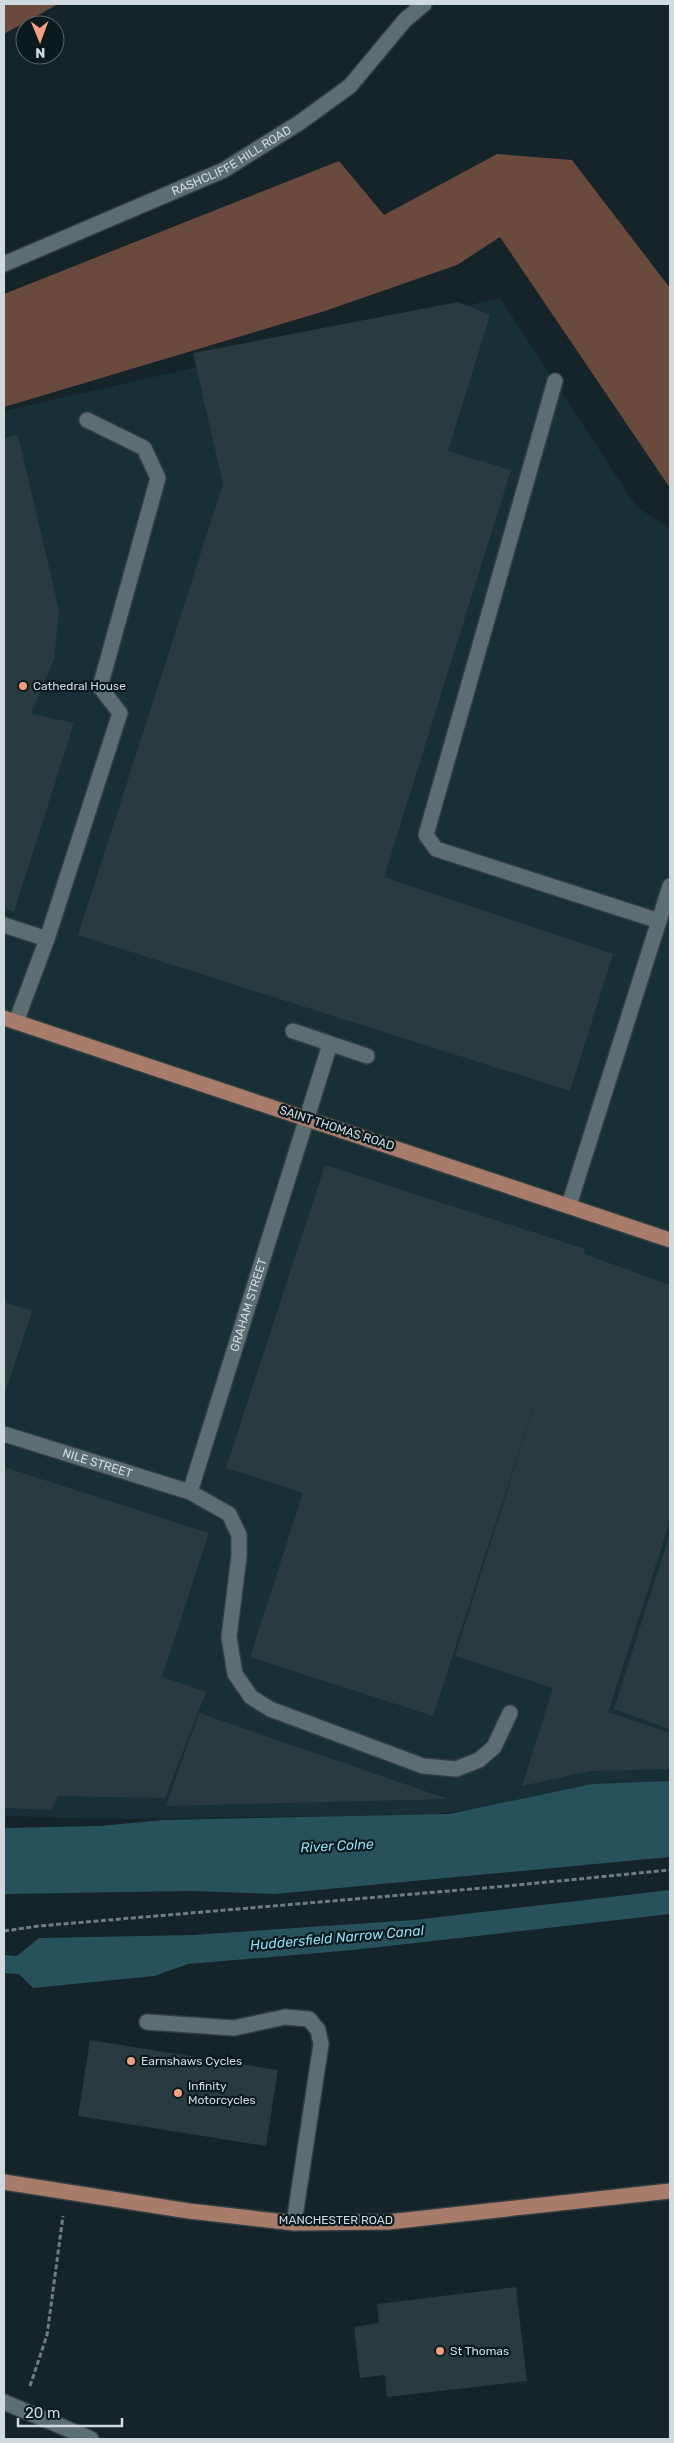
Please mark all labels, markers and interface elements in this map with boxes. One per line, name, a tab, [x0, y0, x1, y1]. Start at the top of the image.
north arrow	[15, 15, 65, 65]
text: N	[35, 44, 45, 61]
street label: RASHCLIFFE HILL ROAD	[169, 123, 294, 199]
place label: Cathedral House	[33, 679, 126, 693]
marker: Cathedral House	[17, 680, 29, 692]
street label: SAINT THOMAS ROAD	[278, 1103, 396, 1153]
street label: GRAHAM STREET	[227, 1257, 270, 1353]
street label: NILE STREET	[61, 1446, 134, 1481]
water label: River Colne	[300, 1836, 374, 1856]
water label: Huddersfield Narrow Canal	[249, 1922, 425, 1954]
place label: Earnshaws Cycles	[141, 2054, 242, 2068]
marker: Earnshaws Cycles	[125, 2055, 137, 2067]
place label: Infinity Motorcycles	[188, 2079, 256, 2107]
marker: Infinity Motorcycles	[172, 2087, 184, 2099]
street label: MANCHESTER ROAD	[279, 2213, 393, 2227]
place label: St Thomas	[450, 2344, 509, 2358]
marker: St Thomas	[434, 2345, 446, 2357]
scale bar	[18, 2396, 121, 2428]
text: 20 m	[25, 2404, 60, 2422]

